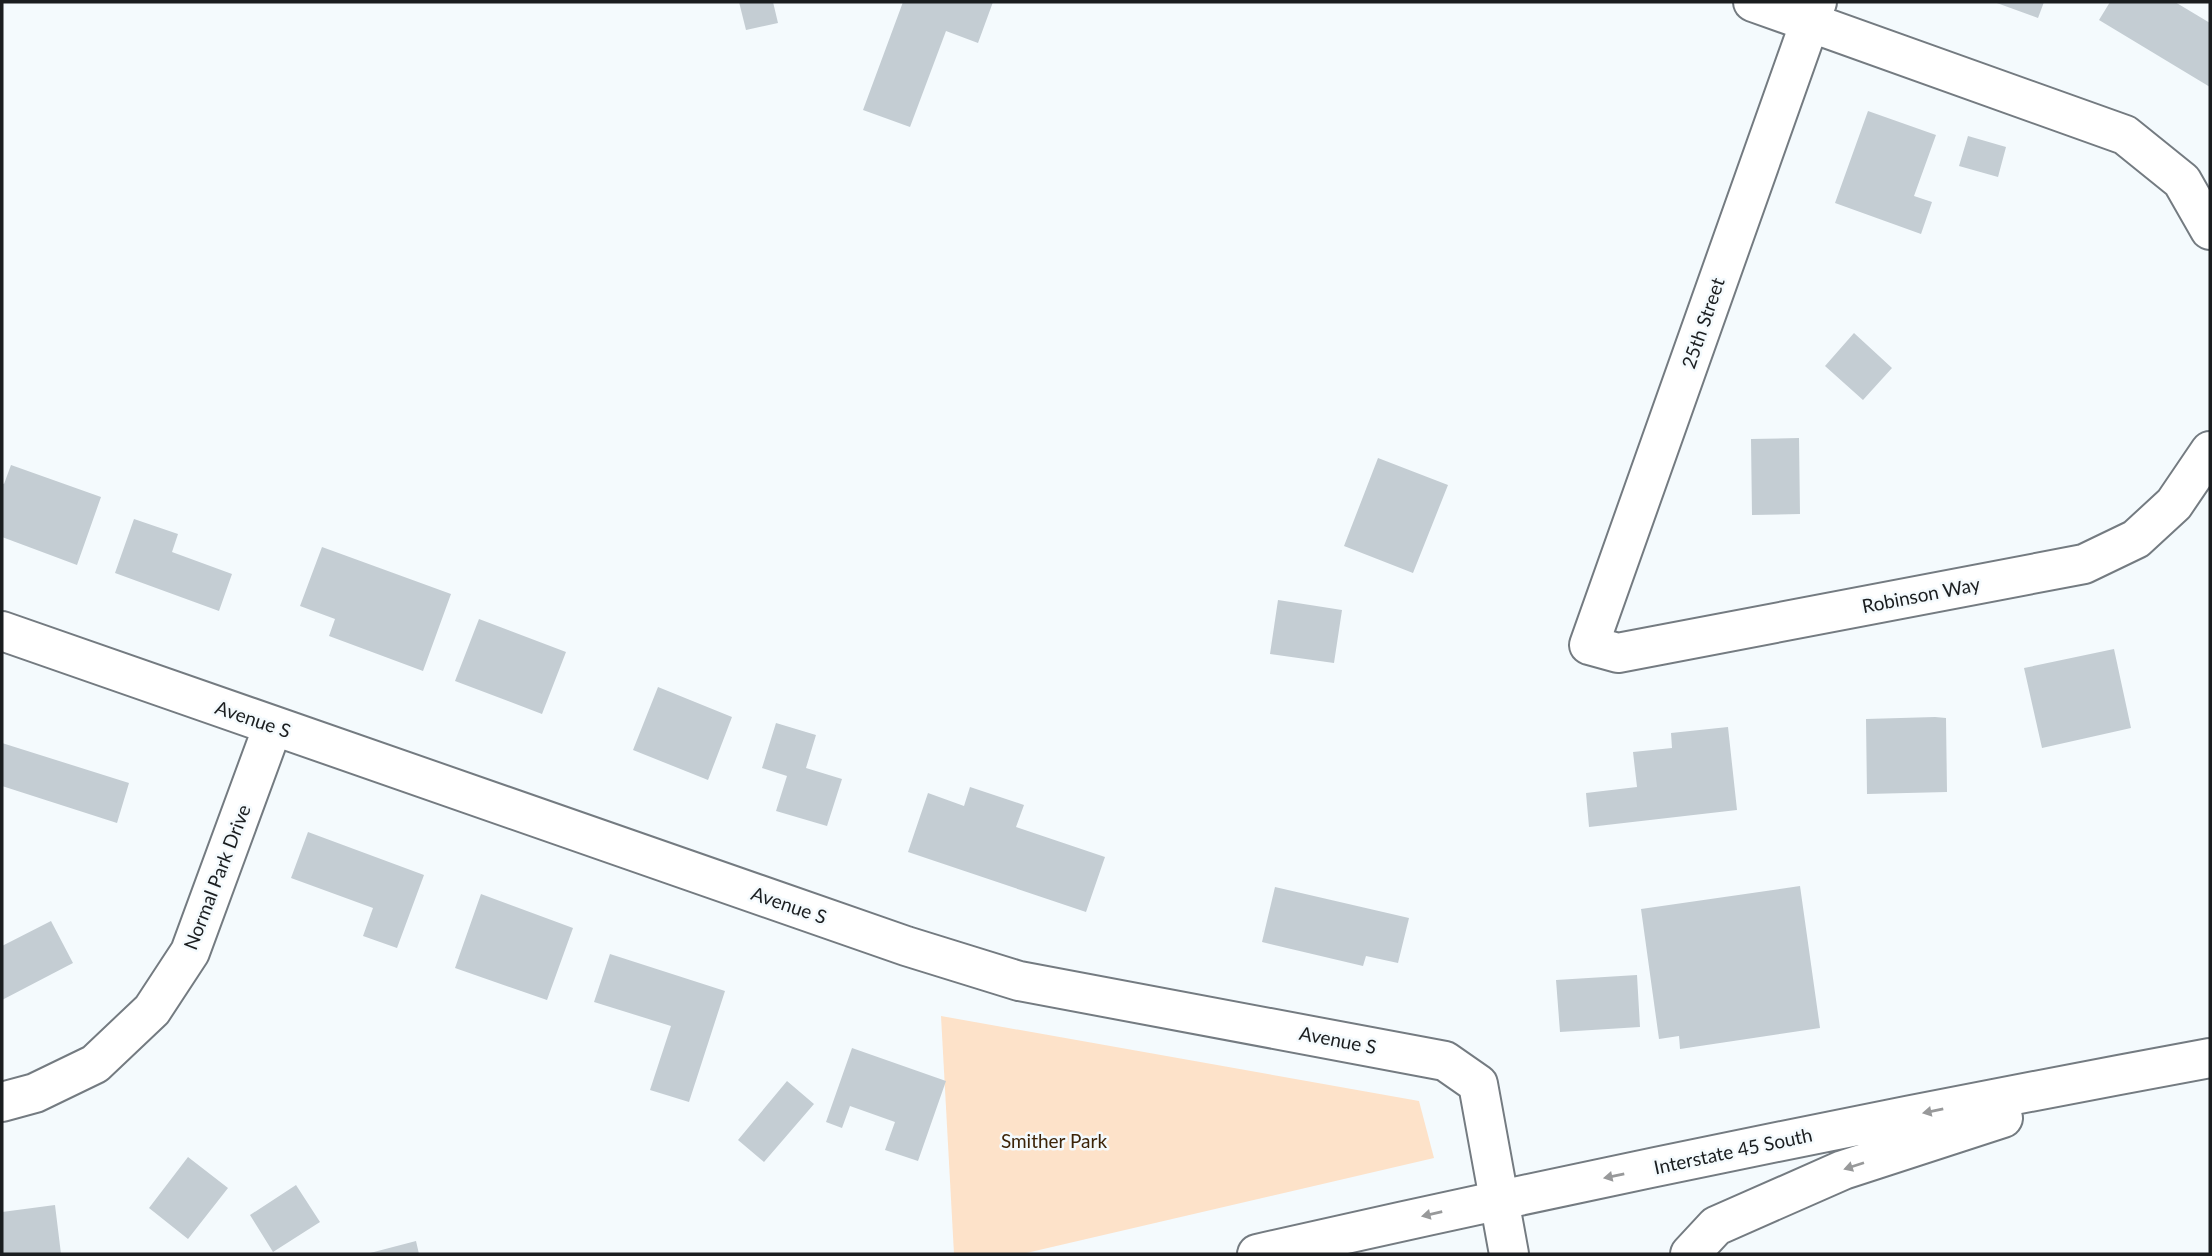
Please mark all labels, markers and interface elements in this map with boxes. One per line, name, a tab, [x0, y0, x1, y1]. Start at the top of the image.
street label: 25th Street	[1676, 274, 1729, 371]
street label: Robinson Way	[1860, 572, 1982, 617]
street label: Avenue S	[213, 695, 294, 742]
street label: Normal Park Drive	[178, 801, 255, 953]
street label: Avenue S	[749, 881, 830, 928]
street label: Avenue S	[1298, 1021, 1379, 1058]
one-way arrow	[1922, 1105, 1944, 1116]
street label: Interstate 45 South	[1652, 1122, 1814, 1179]
park label: Smither Park	[1001, 1129, 1107, 1152]
one-way arrow	[1843, 1162, 1864, 1172]
one-way arrow	[1603, 1170, 1625, 1181]
one-way arrow	[1421, 1209, 1443, 1220]

